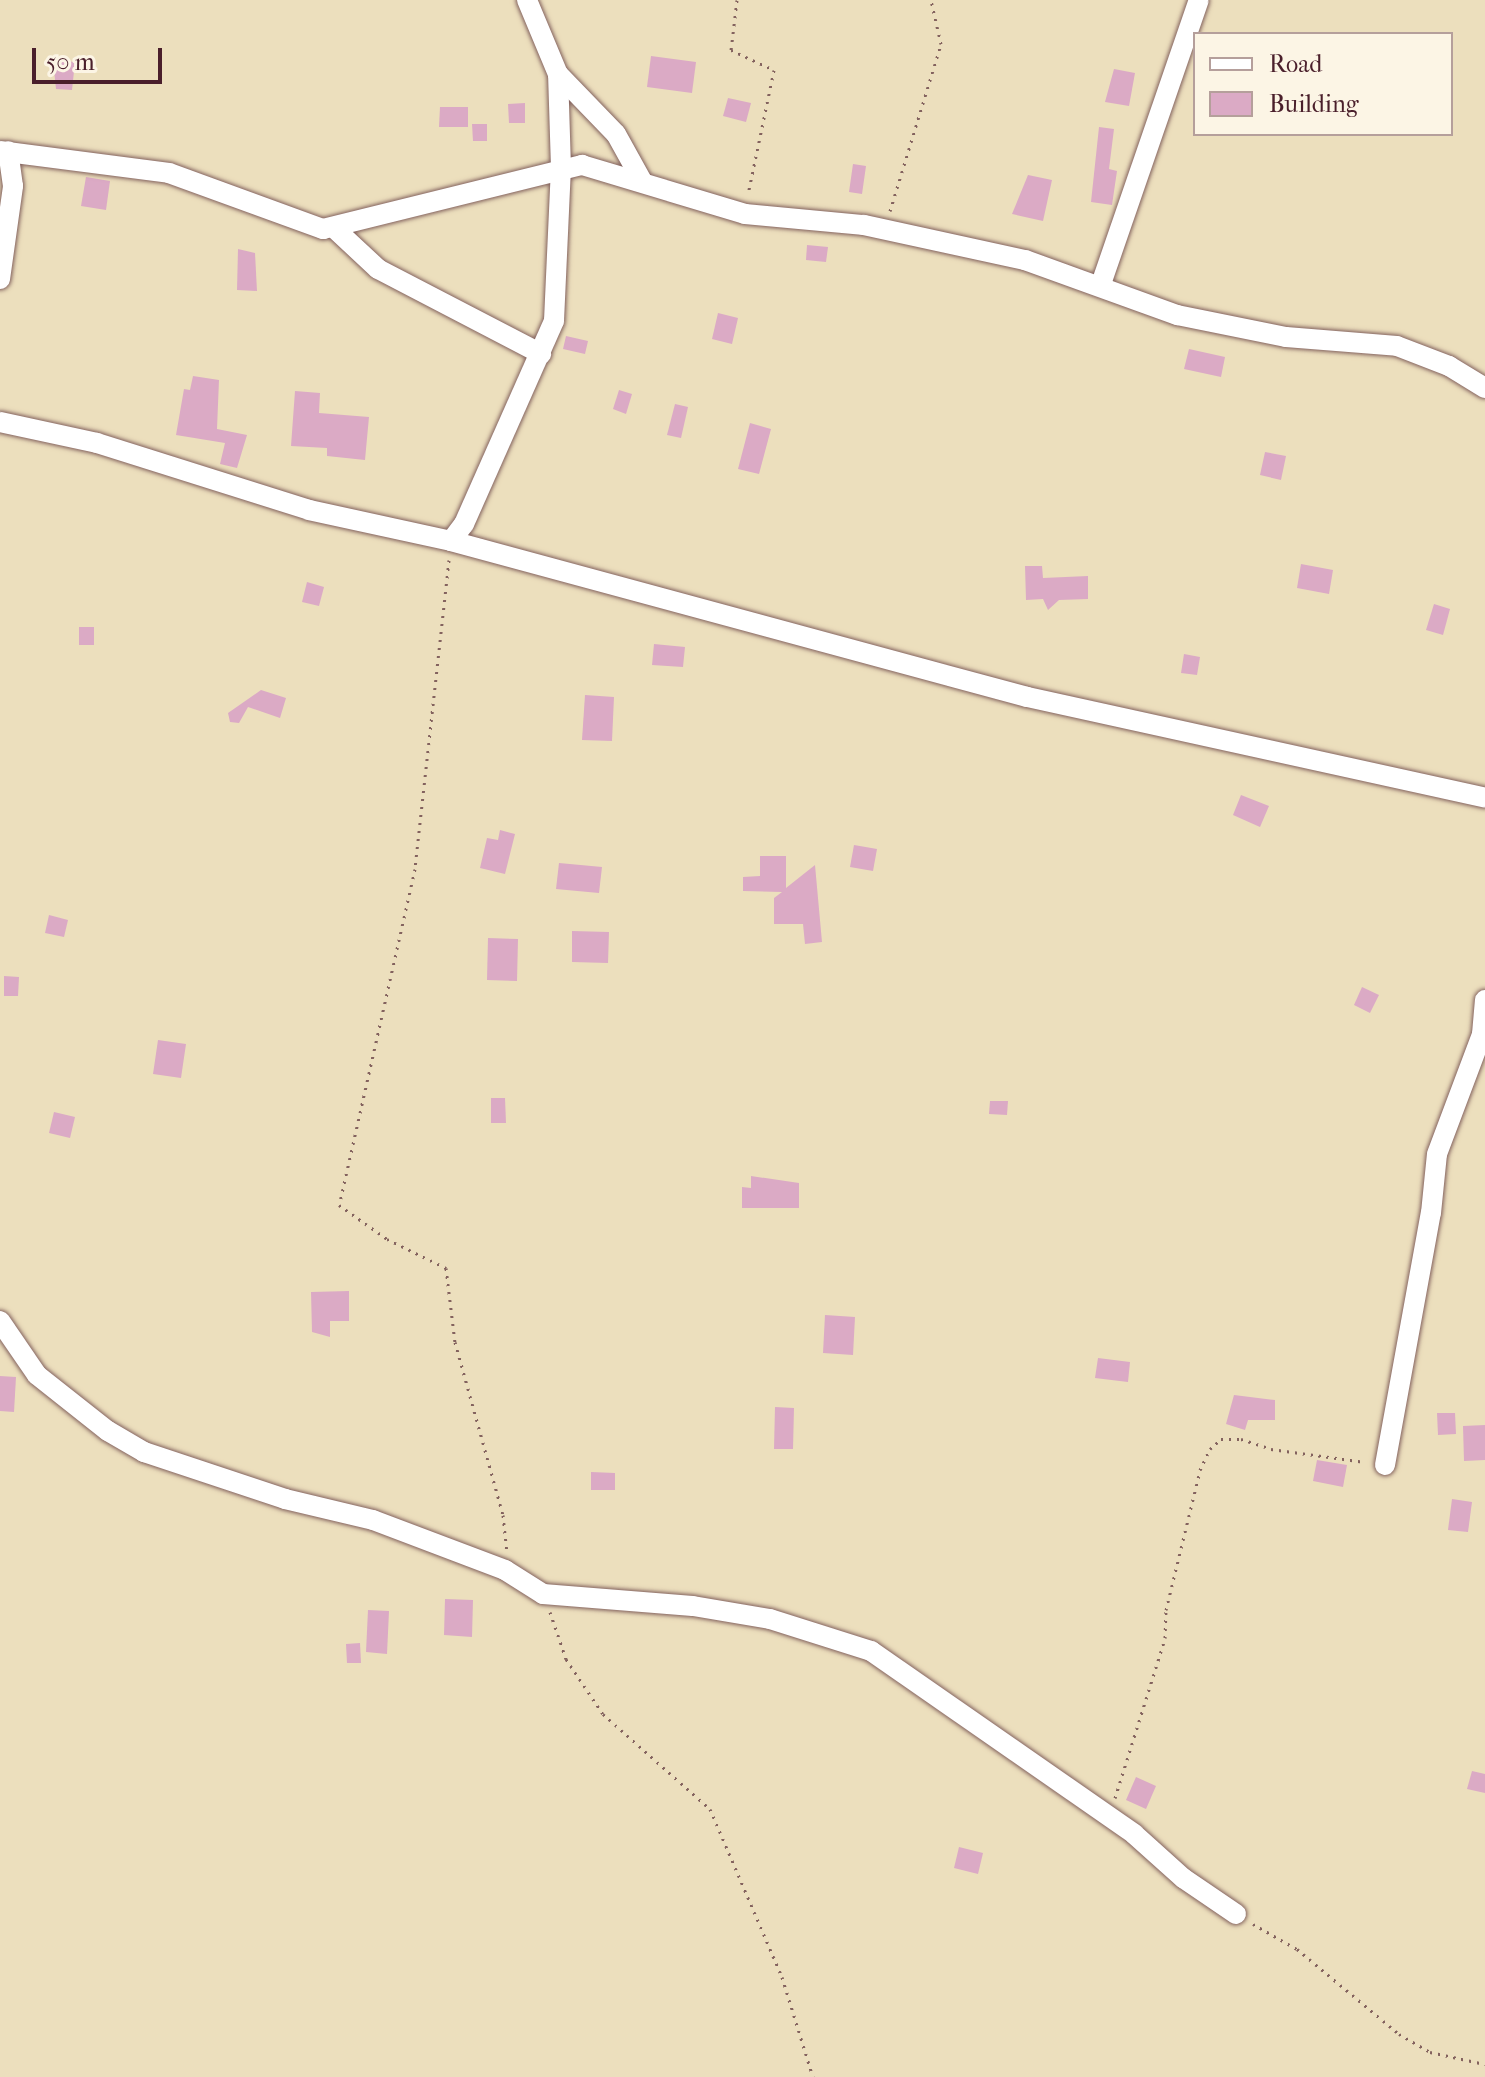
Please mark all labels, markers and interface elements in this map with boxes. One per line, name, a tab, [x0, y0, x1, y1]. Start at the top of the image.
scale bar	[36, 32, 166, 82]
legend	[1193, 32, 1453, 136]
text: 50 m	[46, 48, 95, 76]
text: Road	[1269, 50, 1322, 78]
text: Building	[1269, 90, 1359, 118]

